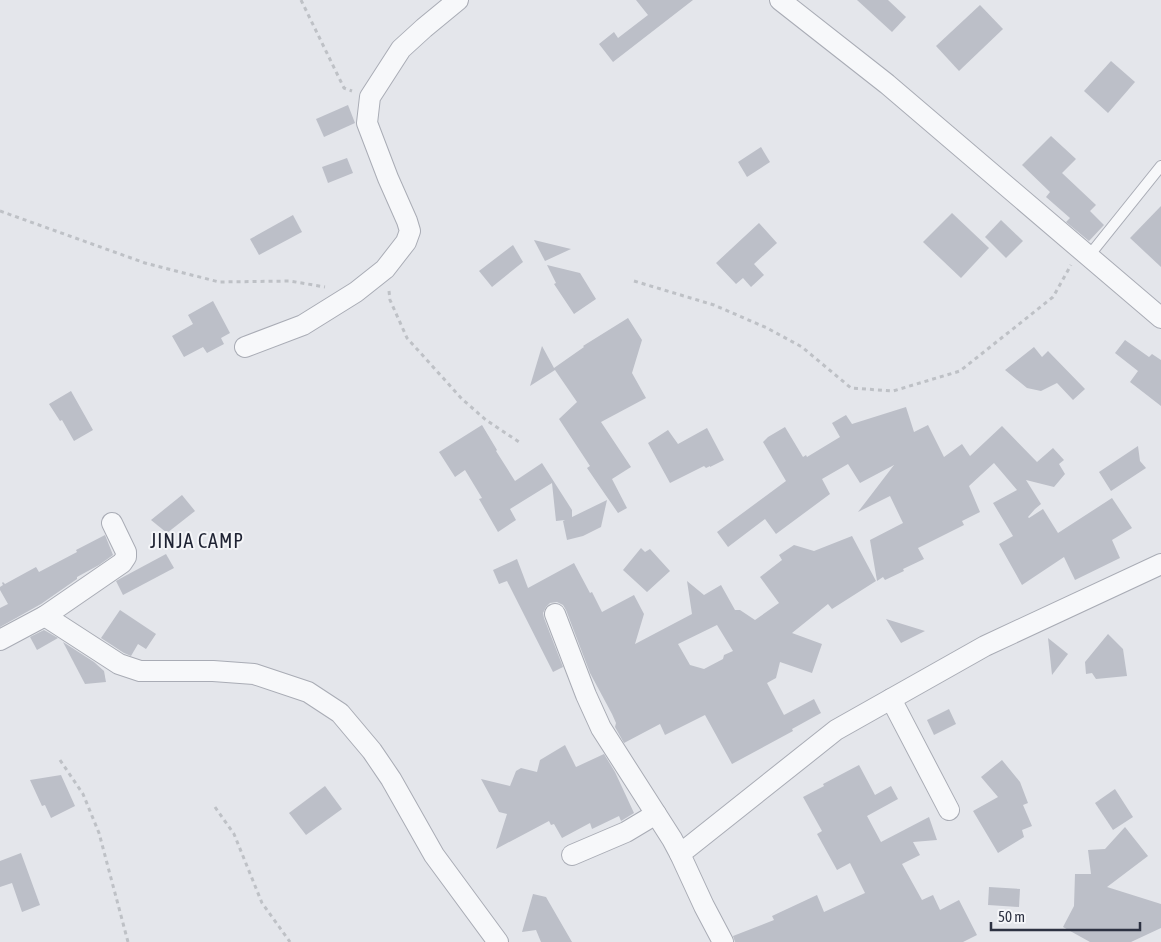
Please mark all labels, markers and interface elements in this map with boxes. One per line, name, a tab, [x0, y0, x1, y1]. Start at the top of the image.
district label: JINJA CAMP	[150, 529, 244, 552]
scale bar	[991, 900, 1140, 932]
text: 50 m	[998, 908, 1025, 925]

